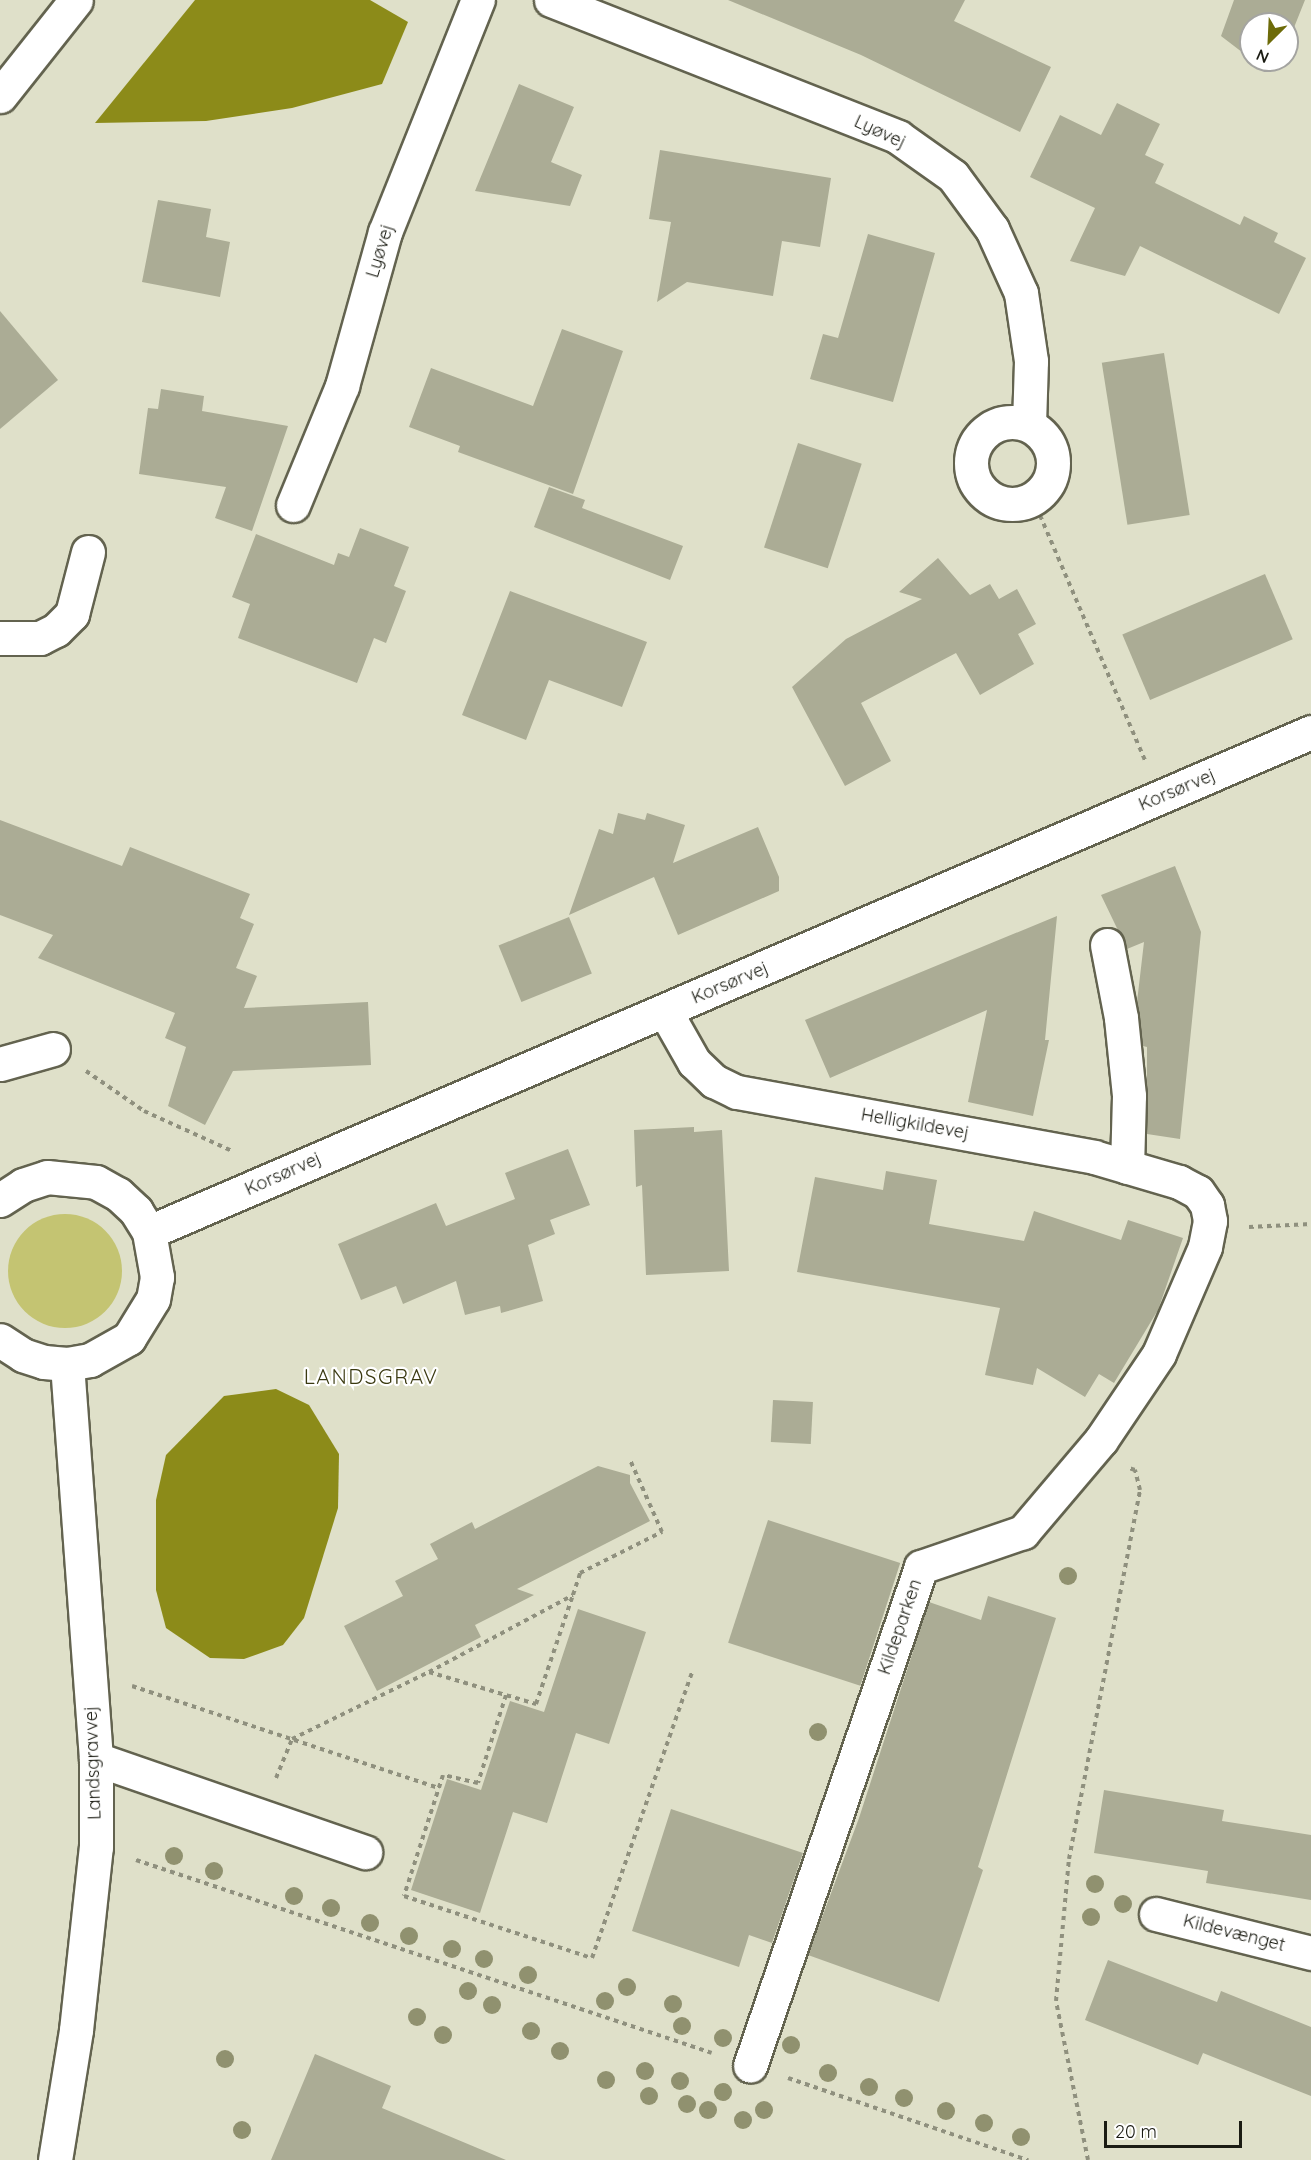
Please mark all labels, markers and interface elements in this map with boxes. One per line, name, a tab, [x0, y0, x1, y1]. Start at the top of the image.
north arrow	[1239, 12, 1299, 72]
text: N	[1253, 45, 1272, 68]
street label: Lyøvej	[851, 111, 909, 153]
street label: Lyøvej	[362, 222, 398, 280]
street label: Korsørvej	[1135, 764, 1219, 816]
street label: Korsørvej	[688, 957, 772, 1009]
street label: Helligkildevej	[859, 1104, 971, 1144]
street label: Korsørvej	[242, 1148, 324, 1200]
district label: LANDSGRAV	[304, 1363, 438, 1389]
street label: Kildeparken	[874, 1576, 926, 1678]
street label: Landsgravvej	[80, 1706, 106, 1820]
street label: Kildevænget	[1181, 1910, 1287, 1956]
scale bar	[1107, 2109, 1245, 2147]
text: 20 m	[1115, 2120, 1157, 2143]

